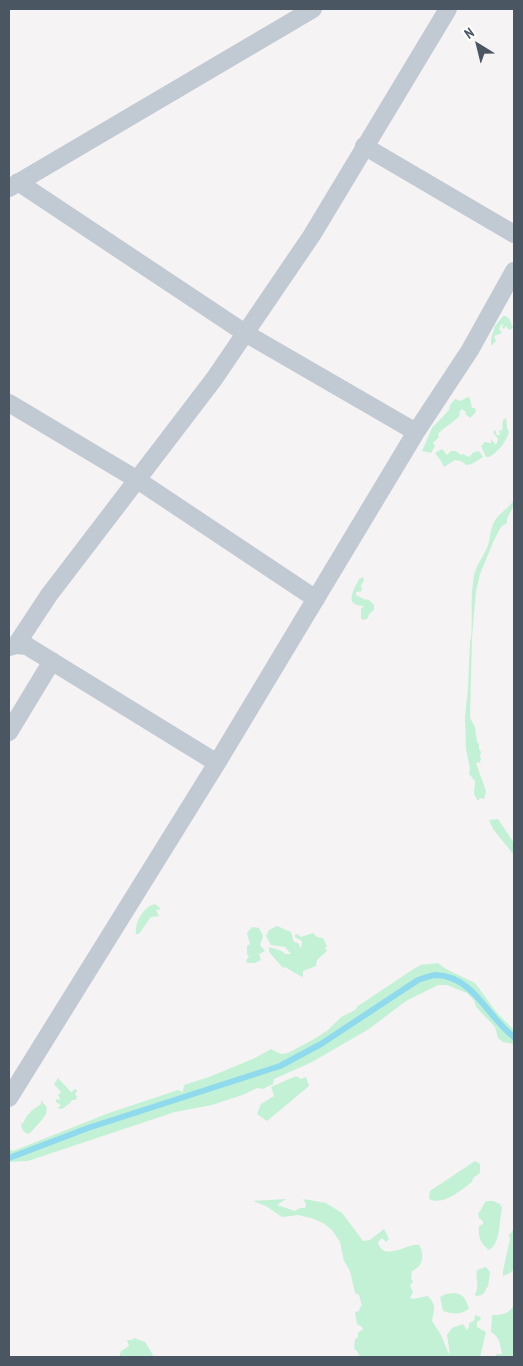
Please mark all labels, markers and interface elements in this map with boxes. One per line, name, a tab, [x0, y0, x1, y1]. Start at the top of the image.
north arrow	[453, 20, 503, 70]
text: N	[461, 23, 478, 42]

